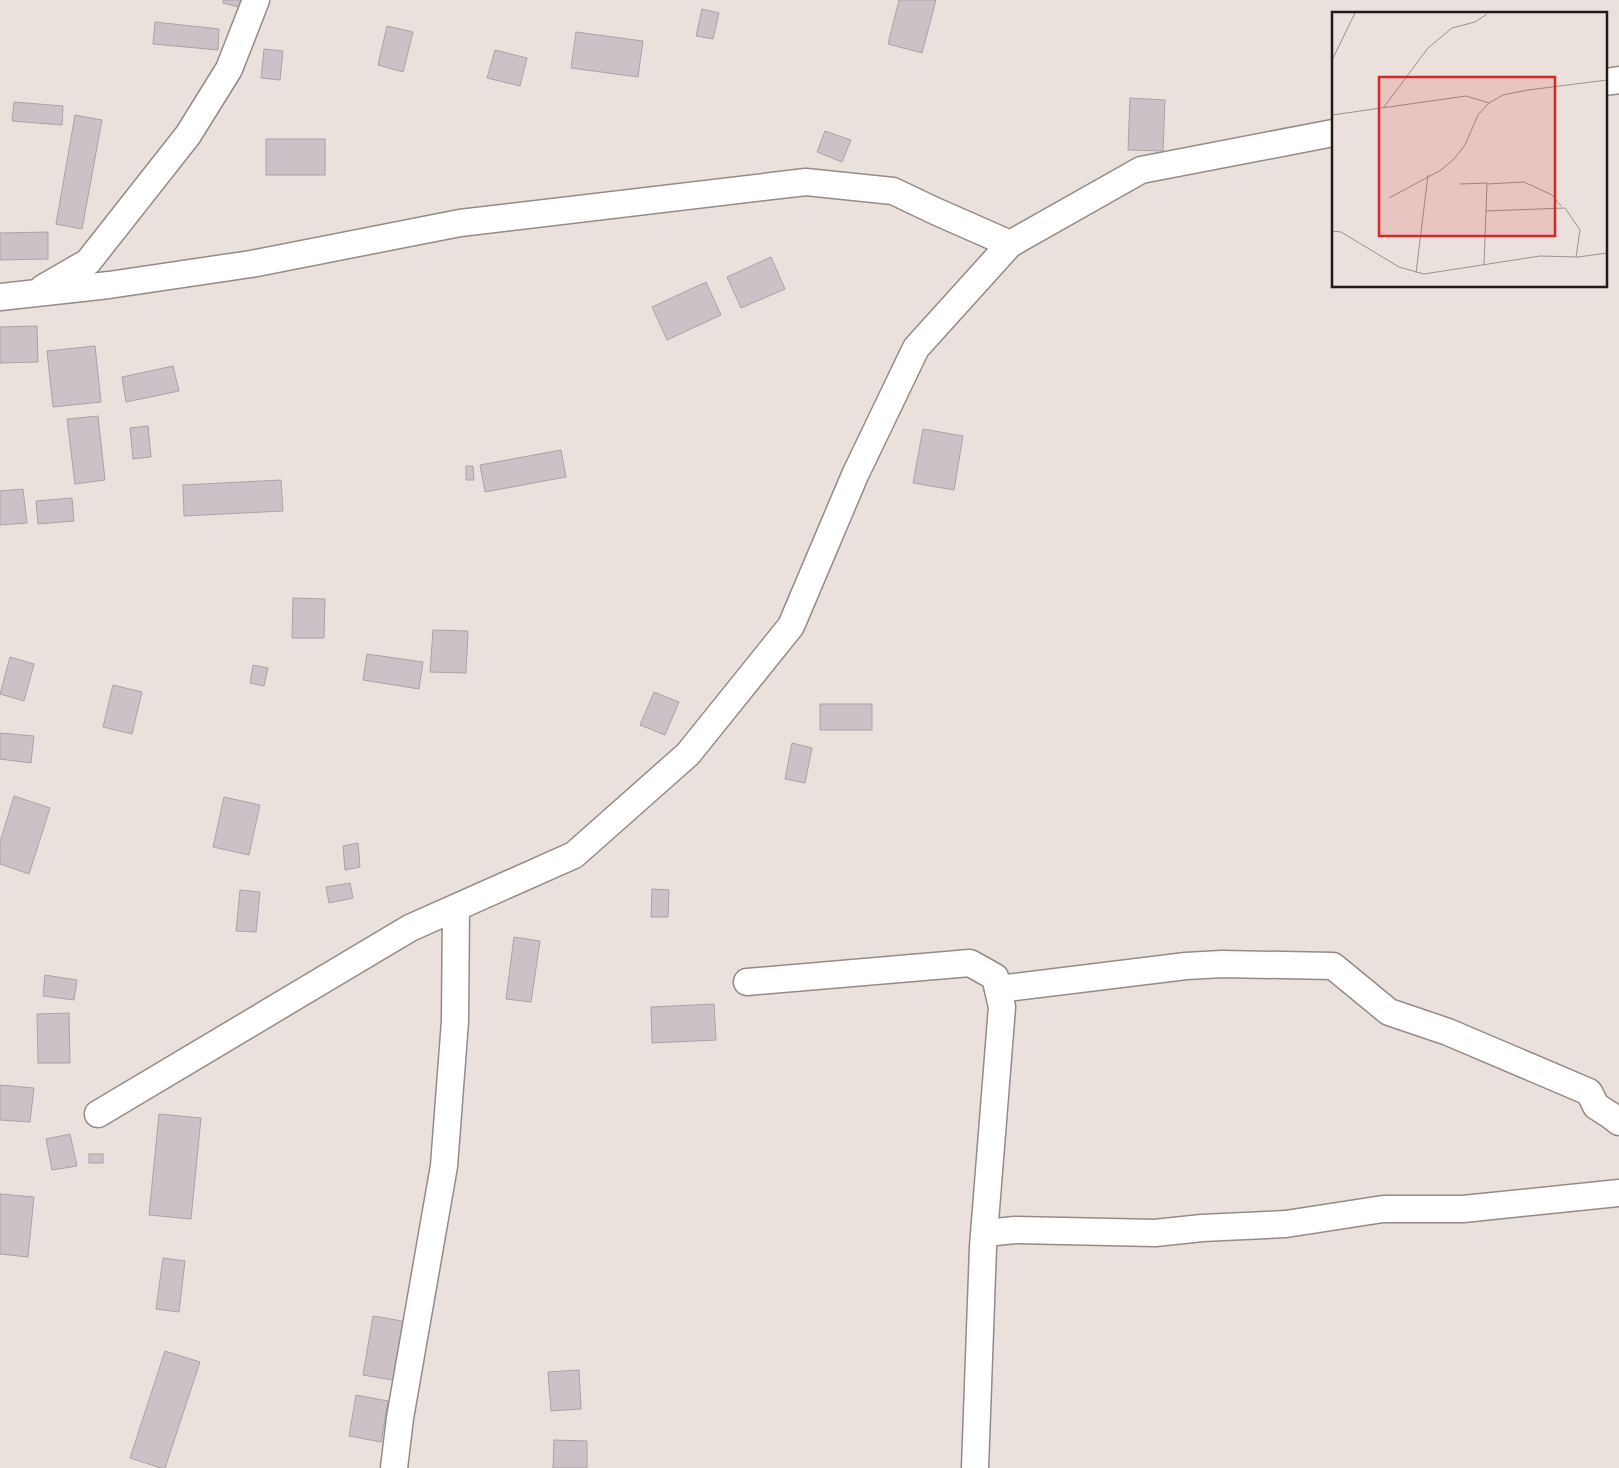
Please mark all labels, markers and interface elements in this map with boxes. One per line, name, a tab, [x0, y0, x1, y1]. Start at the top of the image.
inset map	[1332, 12, 1606, 288]

